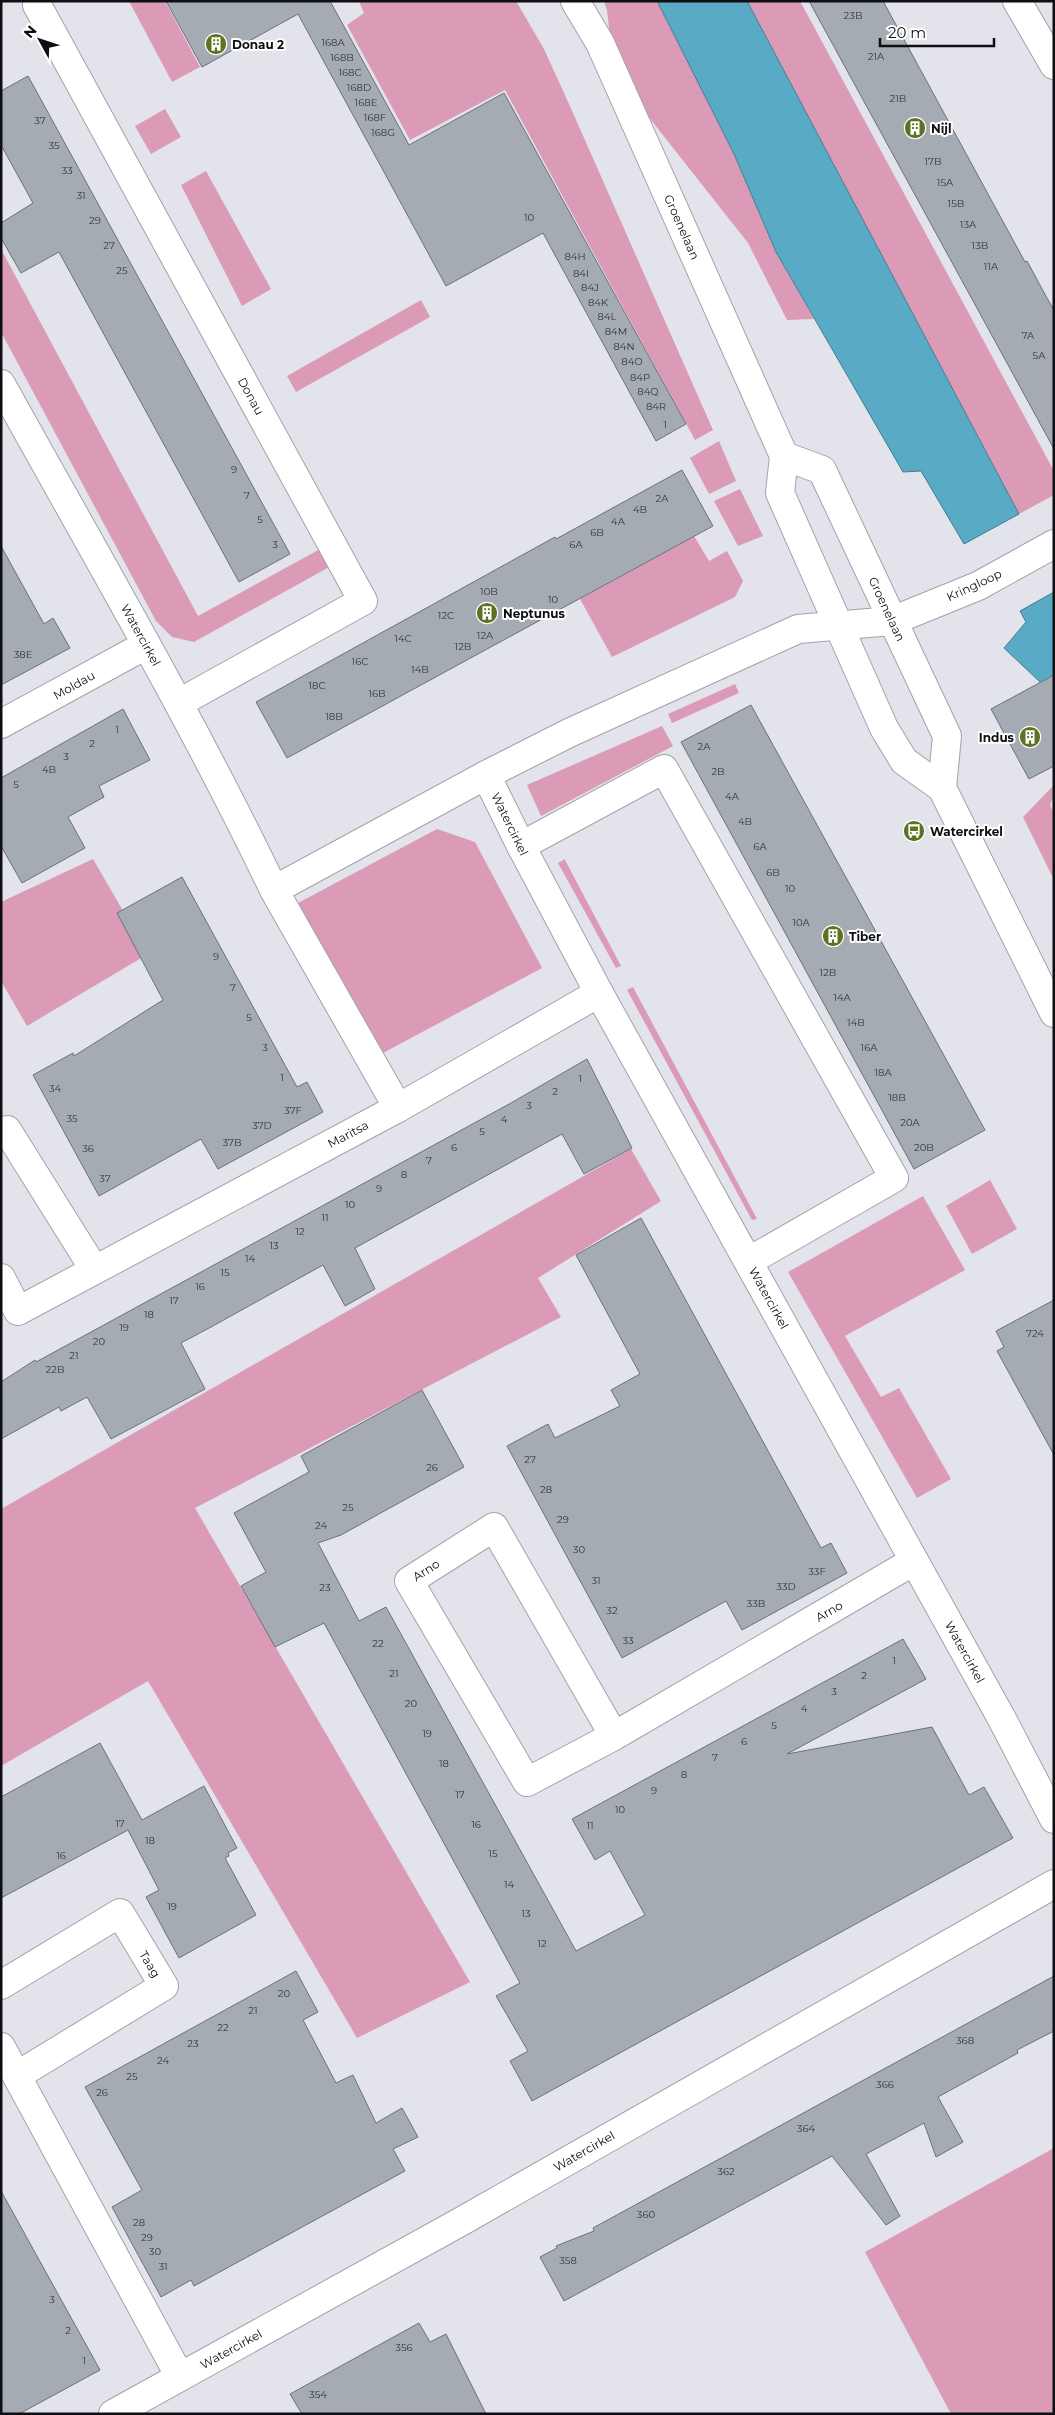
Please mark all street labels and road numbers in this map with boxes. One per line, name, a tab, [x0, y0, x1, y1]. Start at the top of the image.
street label: Groenelaan	[661, 192, 703, 262]
street label: Donau	[235, 375, 267, 417]
street label: Kringloop	[944, 566, 1004, 604]
street label: Groenelaan	[866, 574, 908, 644]
street label: Watercirkel	[118, 601, 164, 669]
street label: Moldau	[50, 667, 98, 703]
street label: Watercirkel	[488, 790, 532, 858]
street label: Maritsa	[325, 1117, 371, 1151]
street label: Watercirkel	[746, 1264, 792, 1332]
street label: Arno	[410, 1556, 442, 1584]
street label: Arno	[813, 1597, 845, 1625]
street label: Watercirkel	[942, 1618, 988, 1686]
street label: Taag	[136, 1948, 164, 1980]
street label: Watercirkel	[551, 2127, 617, 2175]
street label: Watercirkel	[197, 2326, 265, 2372]

